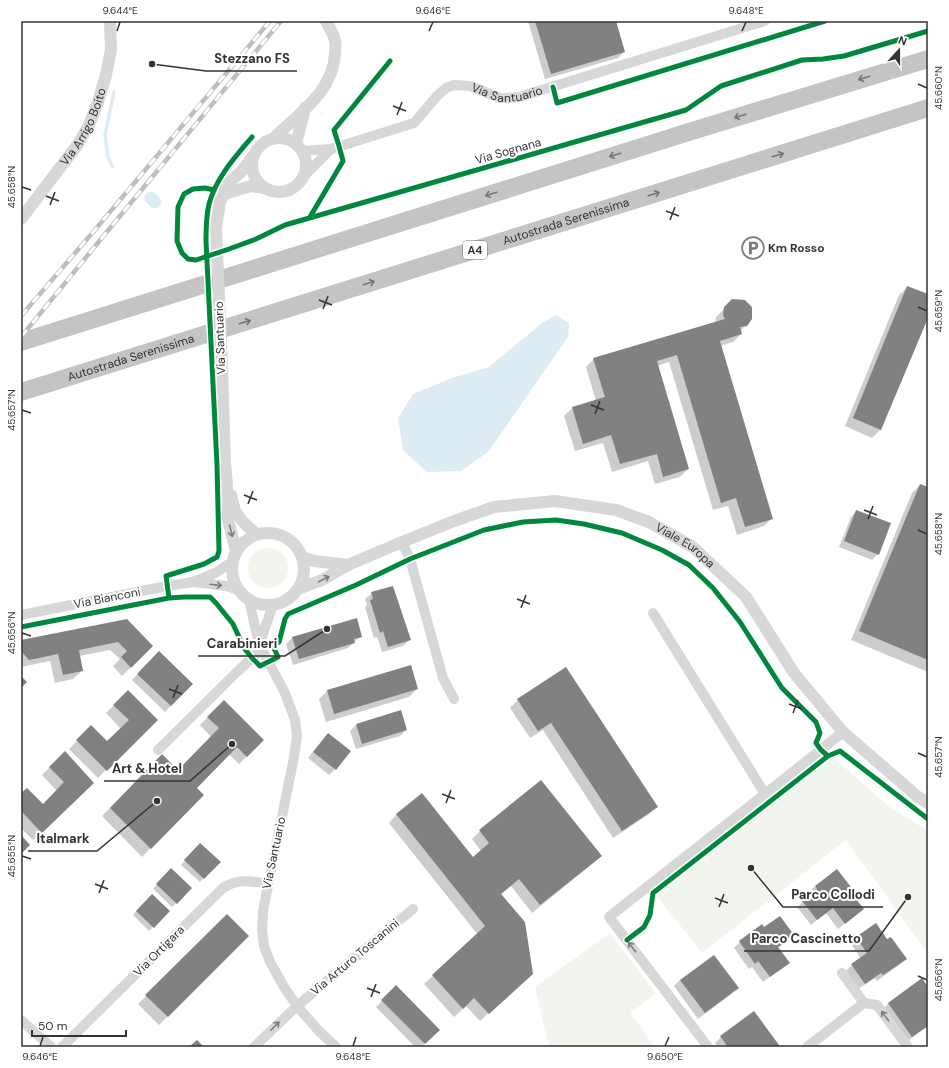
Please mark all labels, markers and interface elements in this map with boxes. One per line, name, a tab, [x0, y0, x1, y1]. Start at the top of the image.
text: 9.644°E	[102, 4, 138, 17]
text: 9.646°E	[415, 4, 451, 17]
text: 9.648°E	[728, 4, 764, 17]
north arrow	[879, 30, 919, 70]
text: N	[896, 33, 909, 49]
callout: Stezzano FS	[206, 46, 297, 71]
text: Stezzano FS	[214, 50, 290, 67]
text: 45.660°N	[932, 66, 945, 110]
one-way arrow	[858, 75, 871, 82]
street label: Via Santuario	[469, 79, 545, 106]
street label: Via Arrigo Boito	[56, 86, 110, 169]
one-way arrow	[733, 113, 746, 120]
street label: Via Sognana	[473, 134, 543, 168]
one-way arrow	[772, 151, 784, 159]
one-way arrow	[609, 152, 622, 159]
text: 45.658°N	[5, 166, 18, 208]
one-way arrow	[647, 190, 660, 197]
one-way arrow	[485, 191, 498, 198]
street label: Autostrada Serenissima	[501, 194, 631, 249]
parking icon: Km Rosso	[740, 235, 766, 261]
place label: Km Rosso	[768, 240, 825, 256]
road number: A4	[463, 241, 487, 259]
one-way arrow	[363, 279, 376, 286]
text: 45.659°N	[932, 290, 945, 332]
street label: Via Santuario	[211, 301, 229, 375]
one-way arrow	[239, 318, 252, 325]
street label: Autostrada Serenissima	[65, 330, 196, 385]
text: 45.657°N	[5, 389, 18, 431]
text: 45.658°N	[932, 513, 945, 555]
street label: Viale Europa	[652, 519, 718, 571]
one-way arrow	[228, 525, 236, 538]
one-way arrow	[318, 574, 330, 582]
one-way arrow	[209, 581, 222, 589]
street label: Via Bianconi	[72, 584, 142, 612]
text: 45.656°N	[5, 612, 18, 654]
callout: Carabinieri	[198, 631, 285, 656]
text: Carabinieri	[207, 635, 277, 652]
text: 45.657°N	[932, 736, 945, 778]
callout: Art & Hotel	[104, 756, 190, 781]
text: Art & Hotel	[112, 760, 182, 777]
street label: Via Santuario	[259, 815, 289, 891]
callout: Italmark	[28, 826, 97, 851]
text: Italmark	[37, 830, 90, 847]
text: 45.655°N	[5, 835, 18, 877]
callout: Parco Collodi	[783, 882, 883, 907]
text: Parco Collodi	[791, 886, 875, 903]
street label: Via Arturo Toscanini	[307, 915, 403, 999]
street label: Via Ortigara	[130, 922, 188, 980]
callout: Parco Cascinetto	[744, 926, 869, 951]
text: Parco Cascinetto	[751, 930, 861, 947]
one-way arrow	[628, 942, 637, 953]
text: 45.656°N	[932, 959, 945, 1001]
one-way arrow	[881, 1010, 889, 1021]
scale bar	[32, 1012, 126, 1038]
text: 50 m	[38, 1018, 67, 1034]
one-way arrow	[270, 1021, 280, 1031]
text: 9.646°E	[22, 1050, 58, 1063]
text: 9.648°E	[335, 1050, 371, 1063]
text: 9.650°E	[647, 1050, 683, 1063]

